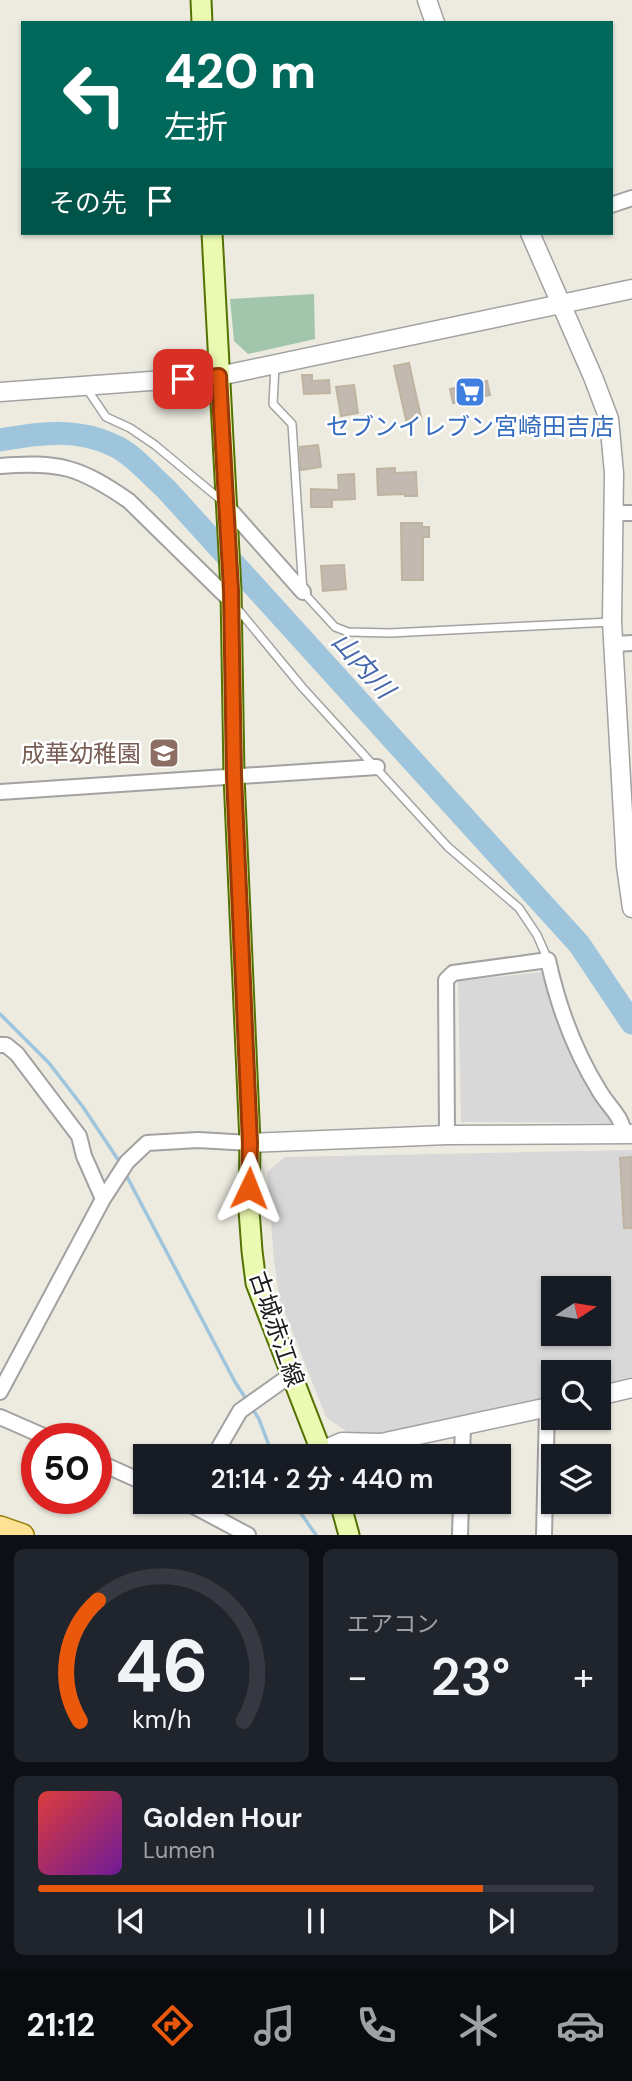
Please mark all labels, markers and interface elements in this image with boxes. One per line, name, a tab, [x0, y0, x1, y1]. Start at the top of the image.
text: 420 m	[164, 39, 316, 103]
icon: left	[49, 49, 140, 140]
text: 左折	[164, 106, 228, 148]
icon: arrive	[141, 182, 179, 220]
text: その先	[49, 186, 127, 220]
pin	[153, 349, 213, 409]
icon: arrive	[164, 360, 202, 398]
supermarket icon: セブンイレブン宮崎田吉店	[453, 375, 487, 409]
place label: セブンイレブン宮崎田吉店	[326, 411, 614, 442]
water label: 山内川	[324, 625, 404, 708]
school or university icon: 成華幼稚園	[147, 736, 181, 770]
place label: 成華幼稚園	[21, 738, 141, 769]
position arrow	[212, 1151, 286, 1225]
street label: 古城赤江線	[243, 1267, 311, 1391]
north arrow	[541, 1276, 611, 1346]
map controls	[541, 1276, 611, 1514]
button: search	[541, 1360, 611, 1430]
speed limit sign: 50	[21, 1423, 112, 1514]
button: layers	[541, 1444, 611, 1514]
text: 21:14 · 2 分 · 440 m	[211, 1462, 433, 1496]
text: エアコン	[347, 1609, 439, 1639]
text: 46	[115, 1620, 208, 1715]
text: 23°	[431, 1643, 510, 1711]
text: −	[347, 1652, 368, 1702]
text: +	[573, 1652, 594, 1702]
text: km/h	[132, 1703, 191, 1736]
text: Golden Hour	[143, 1801, 302, 1835]
text: Lumen	[143, 1835, 215, 1865]
icon: previous	[112, 1902, 150, 1940]
icon: pause	[297, 1902, 335, 1940]
icon: next	[482, 1902, 520, 1940]
icon: directions	[148, 2001, 197, 2050]
icon: music	[250, 2001, 299, 2050]
icon: phone	[352, 2001, 401, 2050]
icon: climate	[454, 2001, 503, 2050]
icon: car	[556, 2001, 605, 2050]
text: 21:12	[27, 2004, 95, 2046]

